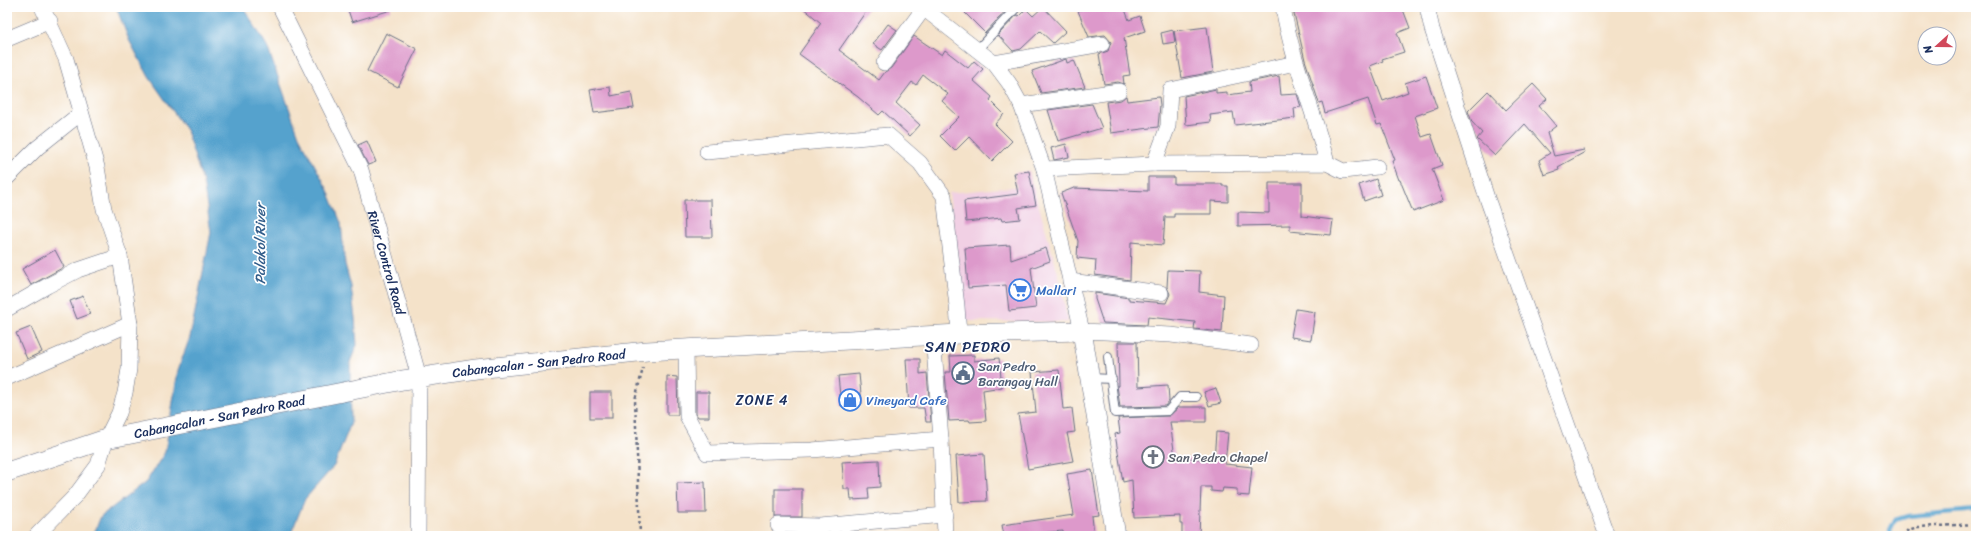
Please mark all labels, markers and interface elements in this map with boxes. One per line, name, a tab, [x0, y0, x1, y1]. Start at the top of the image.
north arrow	[1917, 26, 1957, 66]
text: N	[1918, 42, 1939, 57]
water label: Palakol River	[248, 201, 273, 284]
street label: River Control Road	[361, 208, 412, 318]
supermarket icon: Mallari	[1007, 277, 1033, 303]
place label: Mallari	[1036, 279, 1076, 302]
district label: SAN PEDRO	[924, 334, 1012, 360]
street label: Cabangcalan - San Pedro Road	[451, 342, 628, 384]
place label: San Pedro Barangay Hall	[978, 355, 1058, 393]
public building icon: San Pedro Barangay Hall	[950, 360, 976, 386]
shop icon: Vineyard Cafe	[837, 387, 863, 413]
street label: Cabangcalan - San Pedro Road	[132, 388, 308, 445]
district label: ZONE 4	[735, 388, 789, 413]
place label: Vineyard Cafe	[866, 389, 947, 412]
church icon: San Pedro Chapel	[1140, 444, 1166, 470]
place label: San Pedro Chapel	[1168, 446, 1268, 469]

